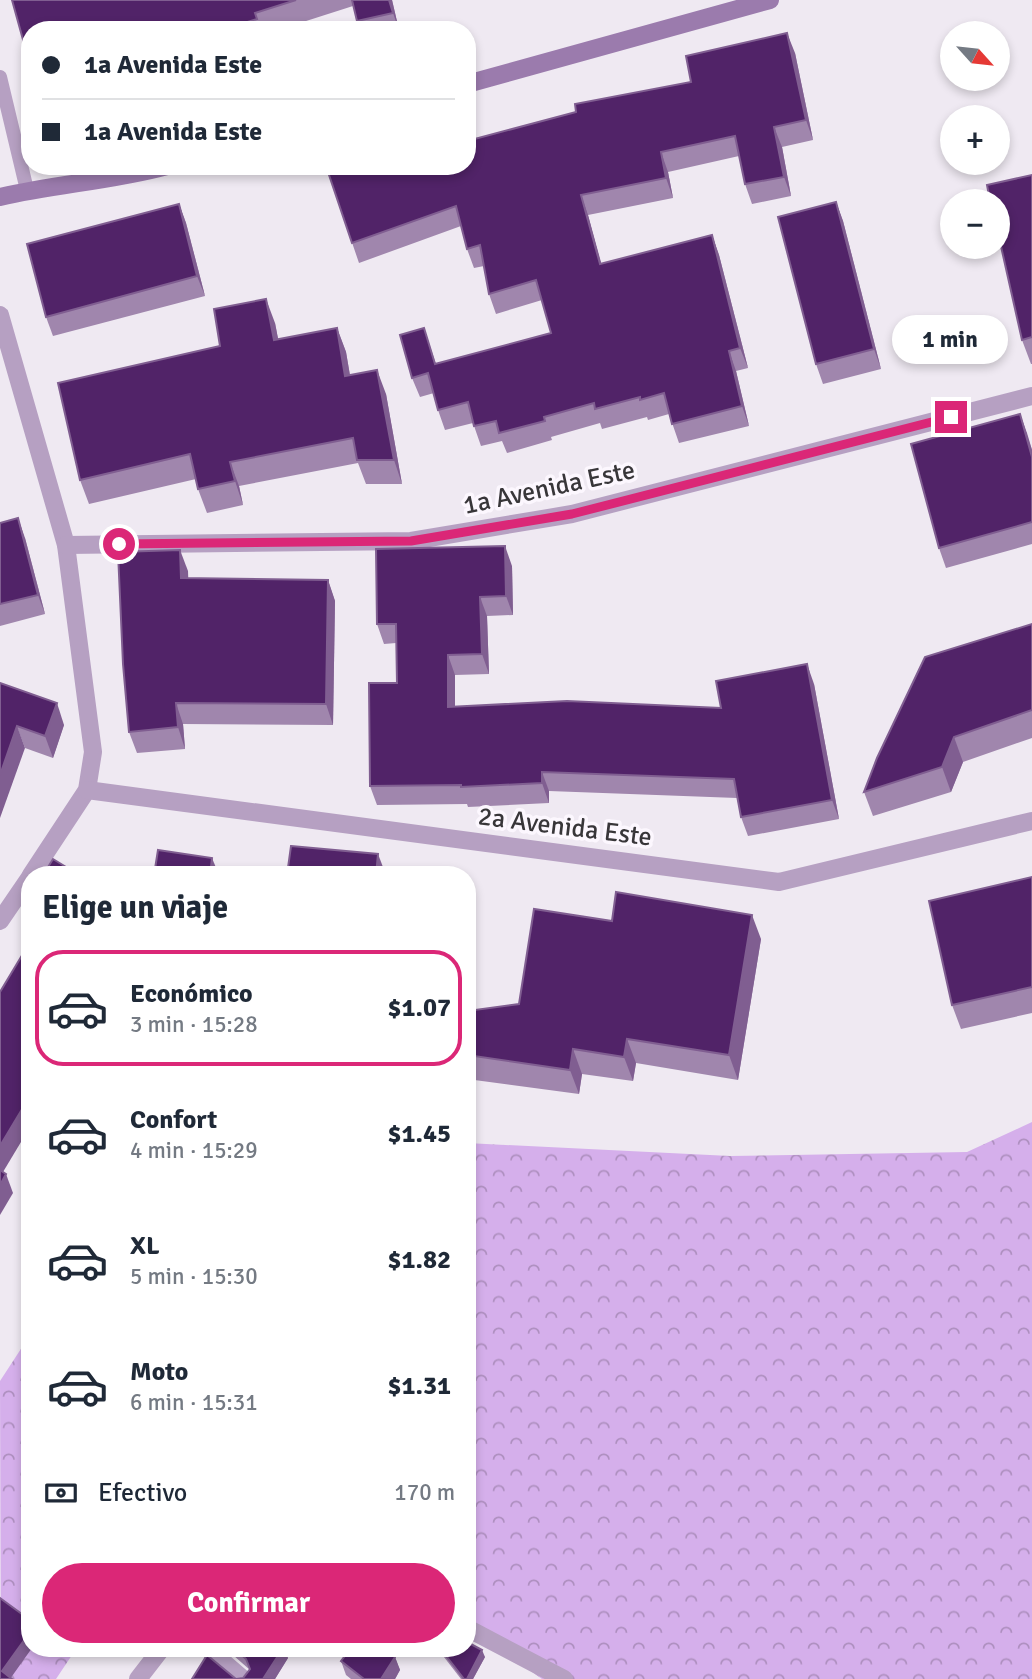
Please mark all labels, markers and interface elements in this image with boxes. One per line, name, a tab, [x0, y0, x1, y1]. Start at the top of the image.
north arrow	[940, 21, 1010, 91]
map controls	[940, 21, 1010, 259]
text: 1a Avenida Este	[84, 49, 262, 81]
button: +	[940, 105, 1010, 175]
text: 1a Avenida Este	[84, 116, 262, 148]
button: −	[940, 189, 1010, 259]
callout: 1 min	[893, 316, 1009, 364]
text: 1 min	[922, 325, 978, 354]
route end	[935, 401, 967, 433]
street label: 1a Avenida Este	[460, 454, 638, 522]
route start	[103, 528, 135, 560]
street label: 2a Avenida Este	[476, 800, 654, 854]
text: Elige un viaje	[42, 888, 228, 927]
icon: car	[46, 977, 109, 1040]
text: Económico	[130, 978, 253, 1010]
text: $1.07	[387, 992, 451, 1024]
text: 3 min · 15:28	[130, 1010, 258, 1039]
icon: car	[46, 1103, 109, 1166]
text: Confort	[130, 1104, 217, 1136]
text: $1.45	[387, 1118, 451, 1150]
text: 4 min · 15:29	[130, 1136, 258, 1165]
icon: car	[46, 1229, 109, 1292]
text: XL	[130, 1230, 160, 1262]
text: $1.82	[387, 1244, 451, 1276]
text: 5 min · 15:30	[130, 1262, 258, 1291]
icon: car	[46, 1355, 109, 1418]
text: Moto	[130, 1356, 188, 1388]
text: $1.31	[387, 1370, 451, 1402]
text: 6 min · 15:31	[130, 1388, 258, 1417]
icon: cash	[42, 1474, 80, 1512]
text: Efectivo	[98, 1477, 187, 1509]
text: 170 m	[394, 1478, 455, 1507]
button: Confirmar	[42, 1563, 455, 1643]

